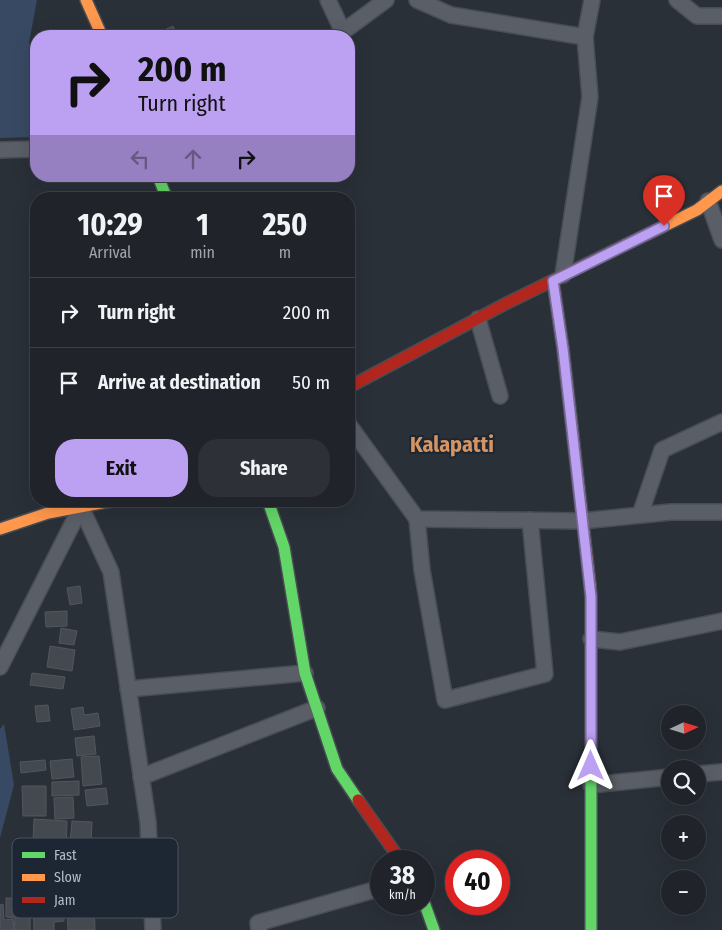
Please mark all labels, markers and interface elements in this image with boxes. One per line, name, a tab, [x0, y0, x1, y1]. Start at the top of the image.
text: 200 m	[138, 48, 226, 90]
icon: right	[55, 50, 120, 115]
text: Turn right	[138, 90, 226, 117]
icon: left	[126, 145, 154, 173]
icon: ahead	[179, 145, 207, 173]
icon: right	[232, 145, 260, 173]
pin	[643, 175, 685, 226]
icon: arrive	[650, 182, 678, 210]
text: 10:29	[78, 207, 143, 243]
text: 1	[196, 207, 209, 243]
text: 250	[262, 207, 307, 243]
text: Arrival	[89, 243, 131, 262]
text: min	[190, 243, 215, 262]
text: m	[279, 243, 291, 262]
icon: right	[55, 299, 83, 327]
text: Turn right	[98, 301, 175, 324]
text: 200 m	[283, 301, 330, 324]
icon: arrive	[55, 369, 83, 397]
text: Arrive at destination	[98, 371, 261, 394]
text: 50 m	[292, 371, 330, 394]
district label: Kalapatti	[410, 431, 494, 458]
button: Exit	[55, 439, 188, 497]
button: Share	[198, 439, 330, 497]
north arrow	[661, 705, 706, 750]
map controls	[661, 705, 706, 915]
position arrow	[564, 739, 616, 791]
button: search	[661, 760, 706, 805]
button: +	[661, 815, 706, 860]
legend	[12, 838, 178, 918]
text: Fast	[54, 847, 77, 864]
speed limit sign: 40	[445, 850, 510, 915]
text: 38	[390, 861, 415, 891]
text: Slow	[54, 869, 81, 886]
button: −	[661, 870, 706, 915]
text: km/h	[389, 888, 416, 902]
text: Jam	[54, 892, 75, 909]

